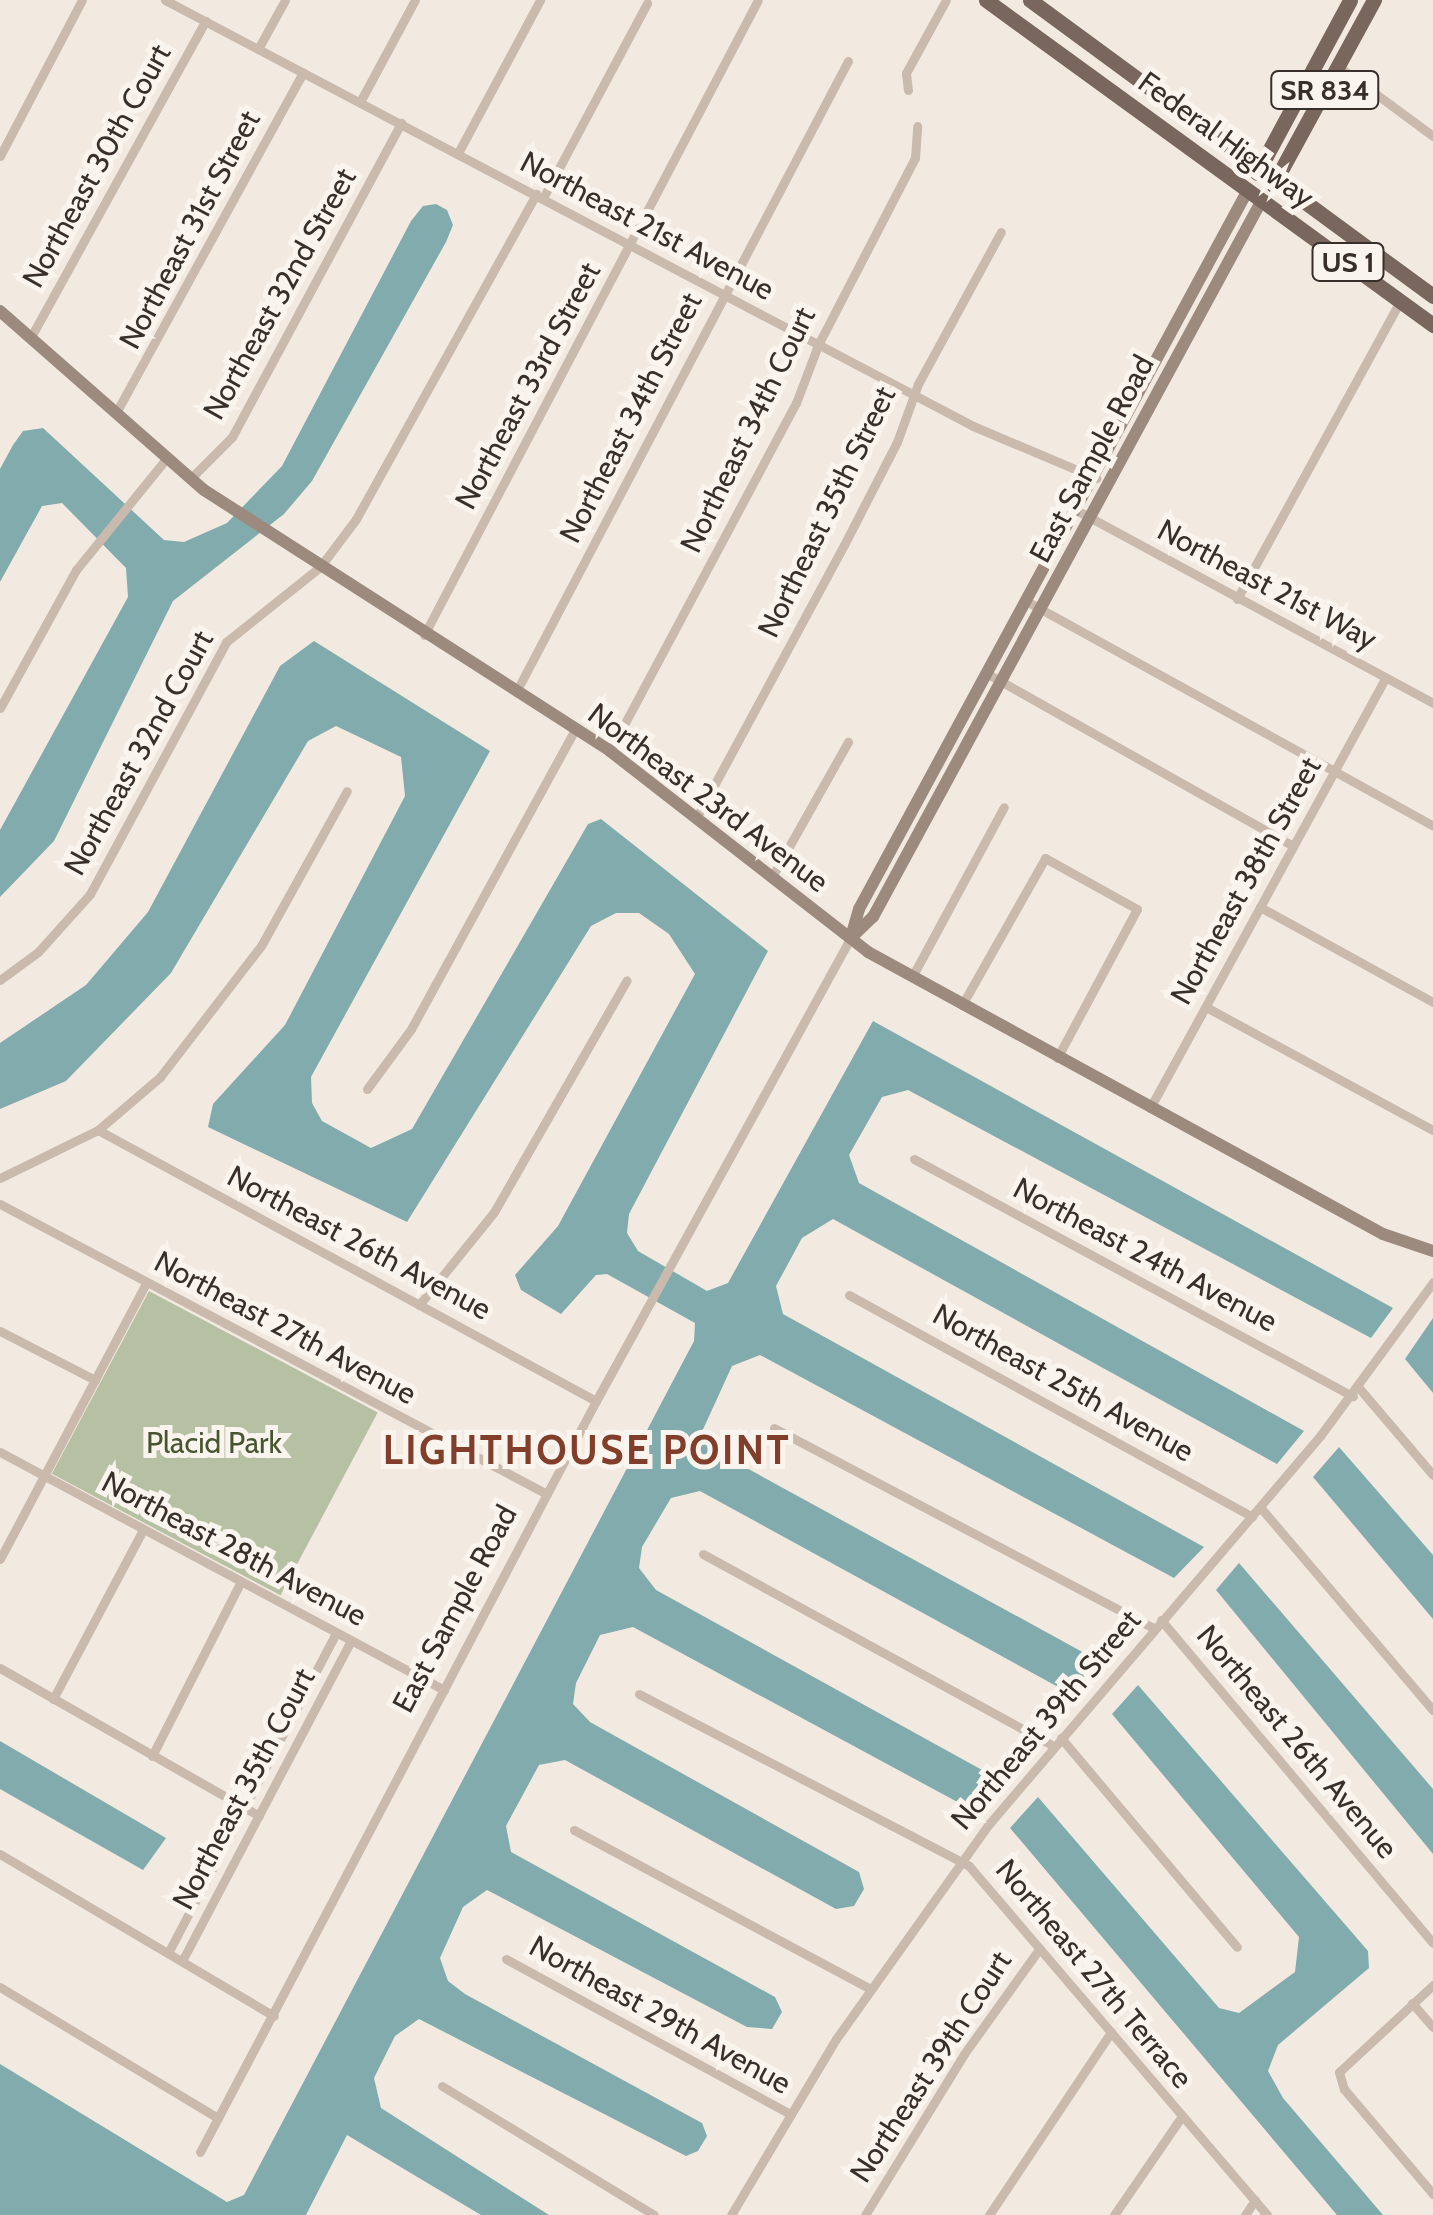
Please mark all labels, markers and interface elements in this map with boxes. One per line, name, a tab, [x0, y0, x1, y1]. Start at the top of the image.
street label: Northeast 30th Court	[15, 38, 179, 294]
street label: Federal Highway	[1131, 64, 1321, 216]
road number: SR 834	[1270, 67, 1380, 113]
street label: Northeast 31st Street	[112, 105, 268, 355]
street label: Northeast 21st Avenue	[514, 144, 780, 308]
street label: Northeast 32nd Street	[196, 162, 364, 426]
road number: US 1	[1310, 239, 1386, 285]
street label: Northeast 33rd Street	[448, 257, 608, 515]
street label: Northeast 34th Street	[552, 287, 710, 549]
street label: Northeast 34th Court	[673, 301, 823, 559]
street label: East Sample Road	[1022, 349, 1162, 569]
street label: Northeast 35th Street	[751, 381, 903, 643]
street label: Northeast 21st Way	[1151, 512, 1383, 658]
street label: Northeast 32nd Court	[57, 624, 221, 882]
street label: Northeast 23rd Avenue	[581, 696, 835, 900]
street label: Northeast 38th Street	[1163, 751, 1329, 1011]
street label: Northeast 26th Avenue	[221, 1158, 497, 1328]
street label: Northeast 24th Avenue	[1007, 1170, 1283, 1340]
street label: Northeast 27th Avenue	[148, 1244, 422, 1412]
street label: Northeast 25th Avenue	[926, 1296, 1200, 1470]
park label: Placid Park	[146, 1425, 282, 1461]
district label: LIGHTHOUSE POINT	[383, 1426, 791, 1474]
street label: Northeast 28th Avenue	[96, 1464, 372, 1634]
street label: East Sample Road	[385, 1499, 525, 1719]
street label: Northeast 39th Street	[944, 1603, 1148, 1837]
street label: Northeast 26th Avenue	[1189, 1618, 1405, 1866]
street label: Northeast 35th Court	[165, 1662, 323, 1916]
street label: Northeast 27th Terrace	[988, 1853, 1200, 2095]
street label: Northeast 29th Avenue	[523, 1928, 797, 2102]
street label: Northeast 39th Court	[843, 1945, 1019, 2189]

